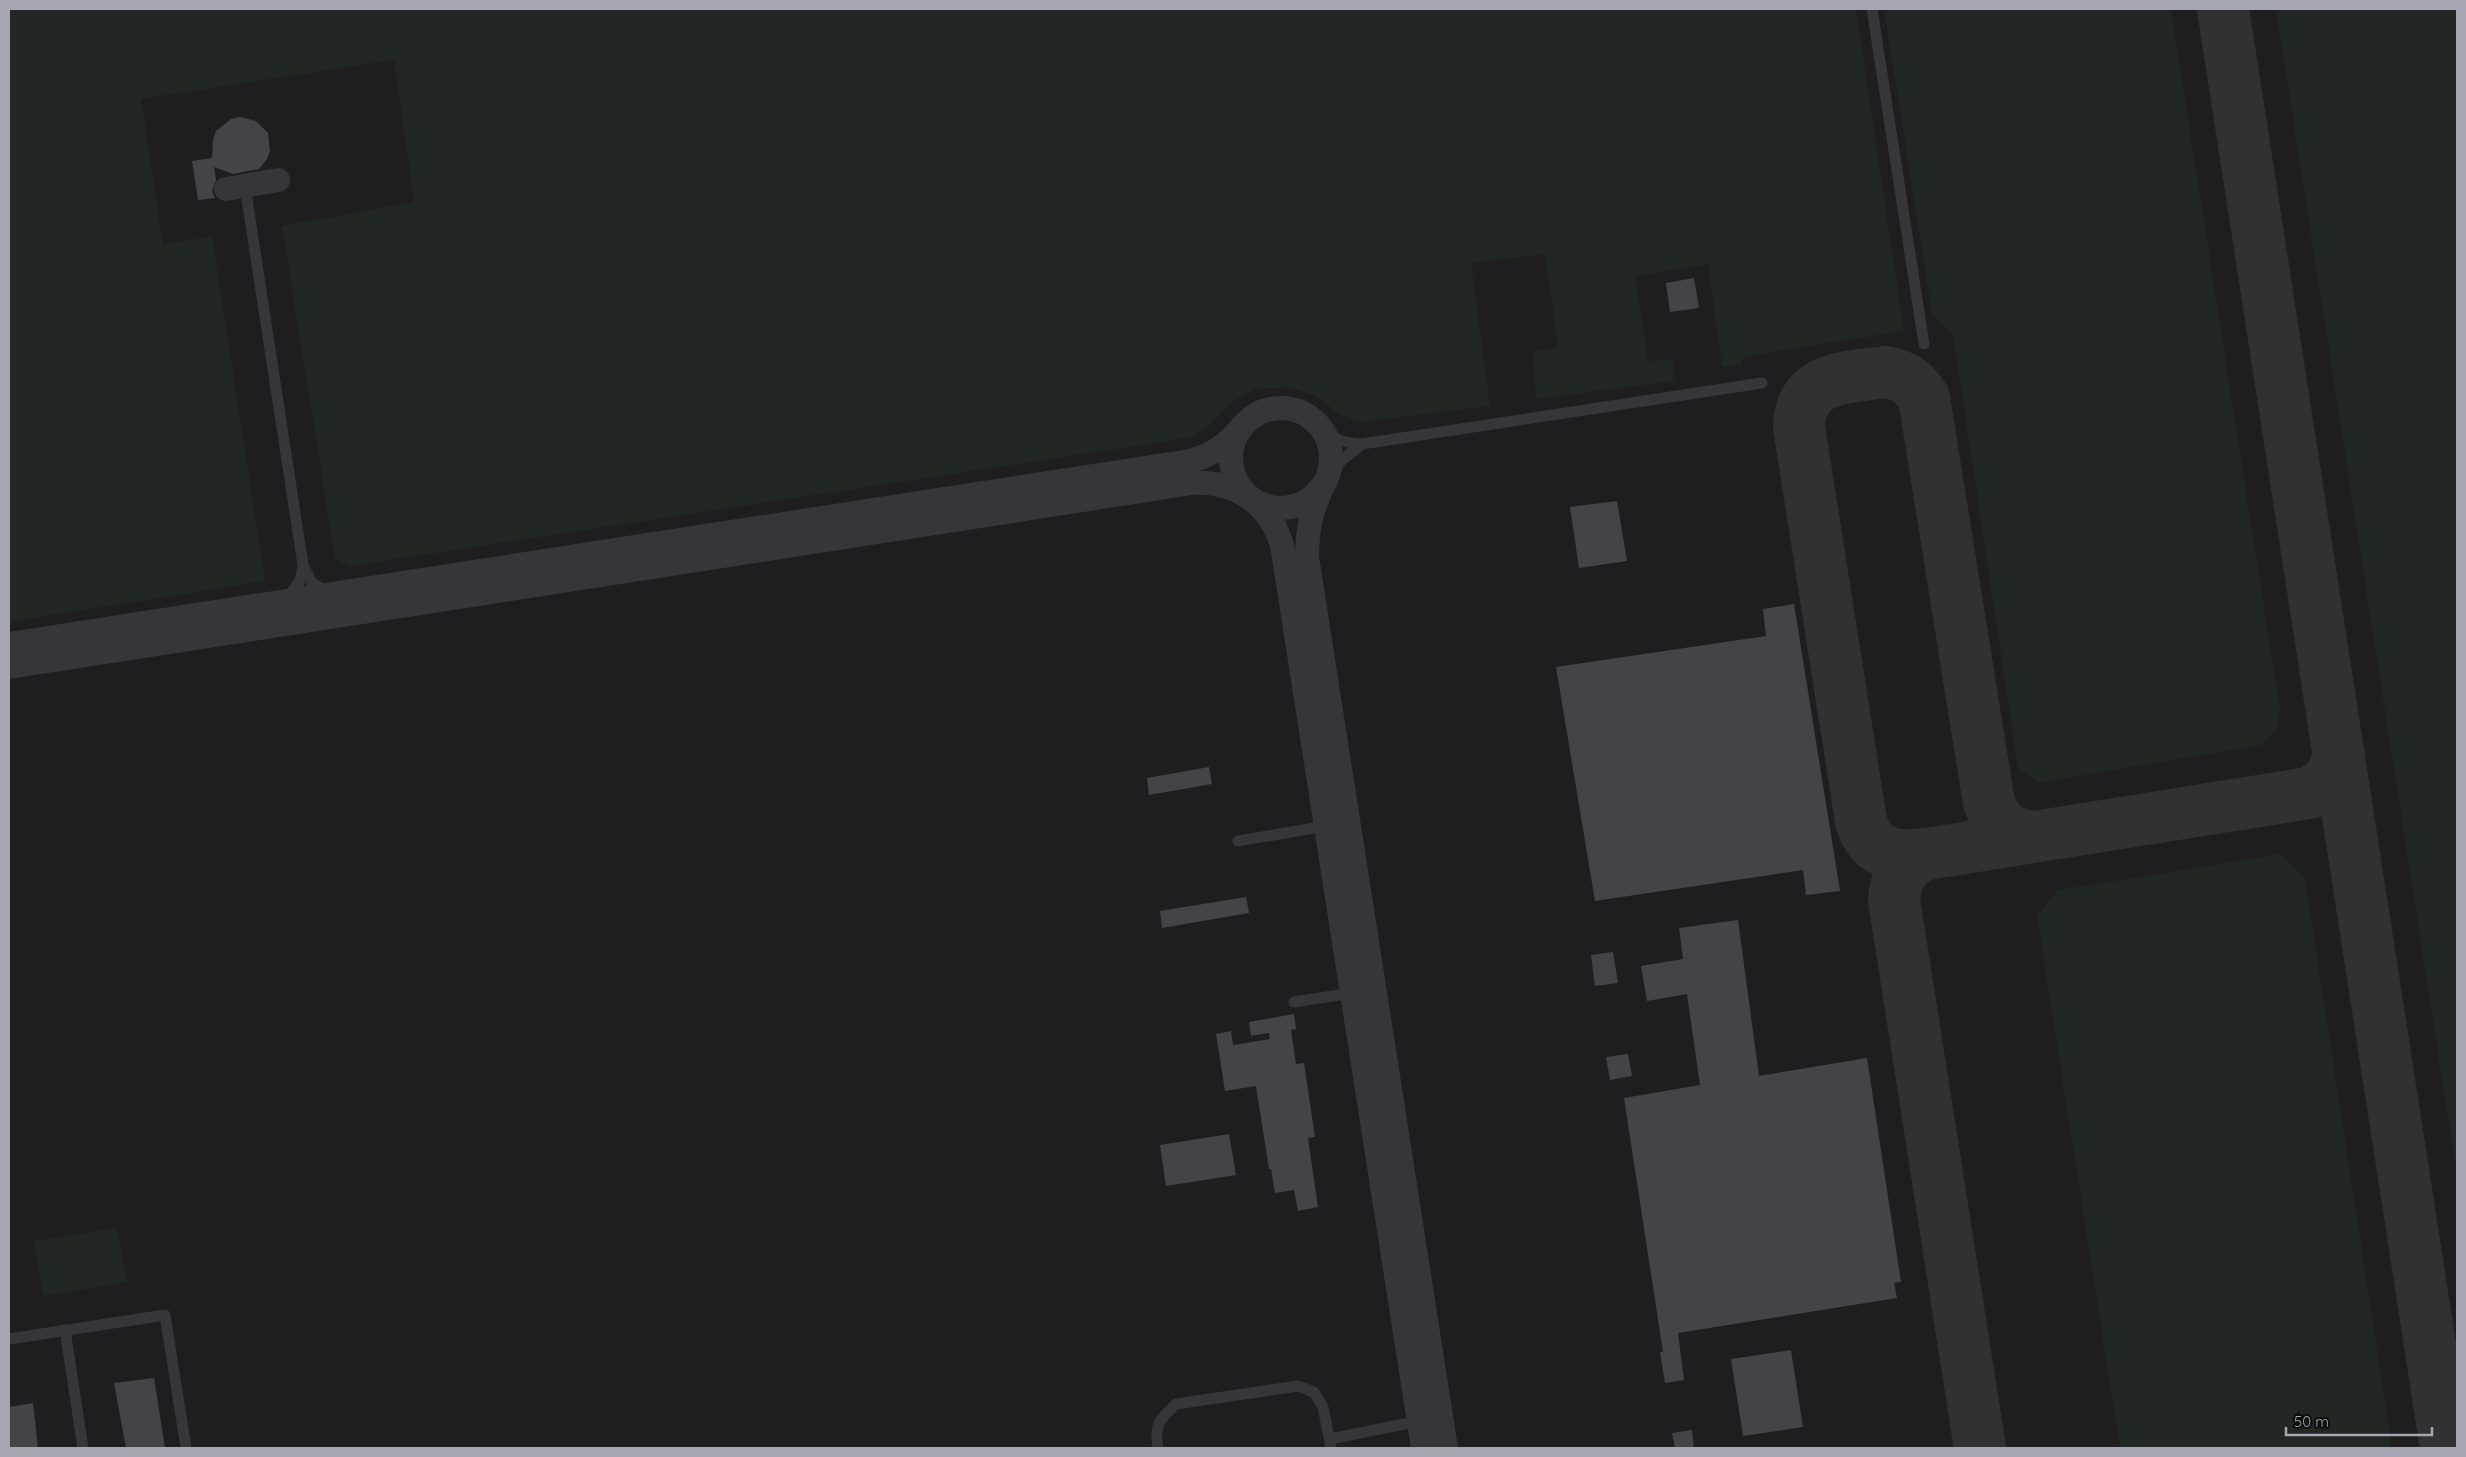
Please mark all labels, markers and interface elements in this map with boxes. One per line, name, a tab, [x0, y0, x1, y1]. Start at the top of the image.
scale bar	[2286, 1404, 2432, 1436]
text: 50 m	[2294, 1412, 2329, 1431]

